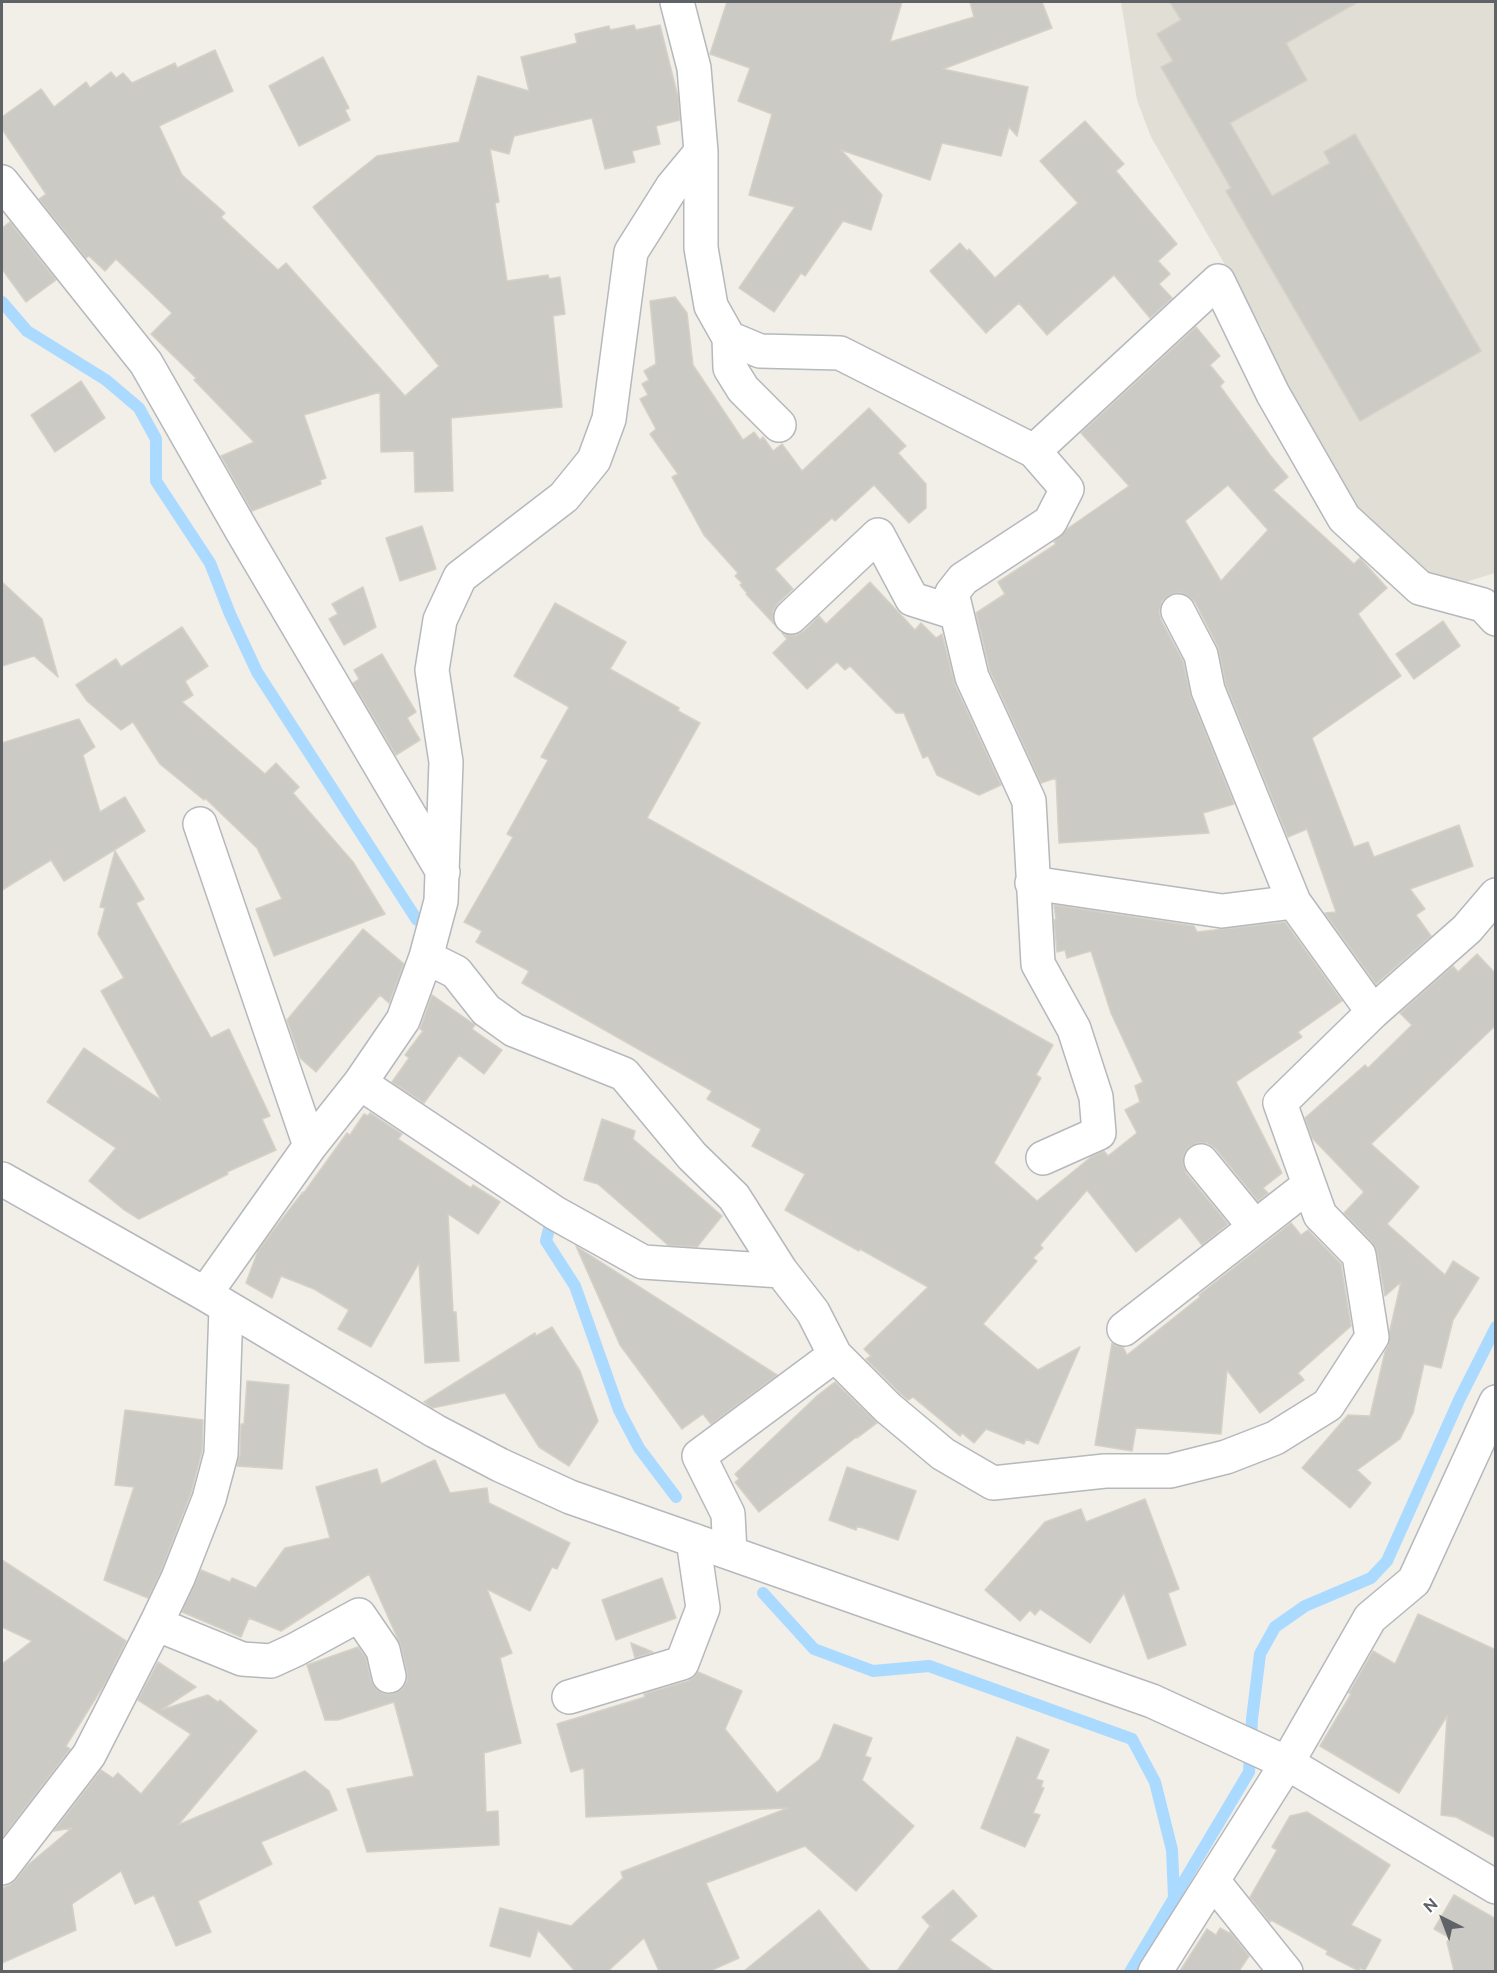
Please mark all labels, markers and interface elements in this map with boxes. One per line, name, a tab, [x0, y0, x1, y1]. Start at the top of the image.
north arrow	[1413, 1889, 1473, 1949]
text: N	[1420, 1894, 1442, 1916]

